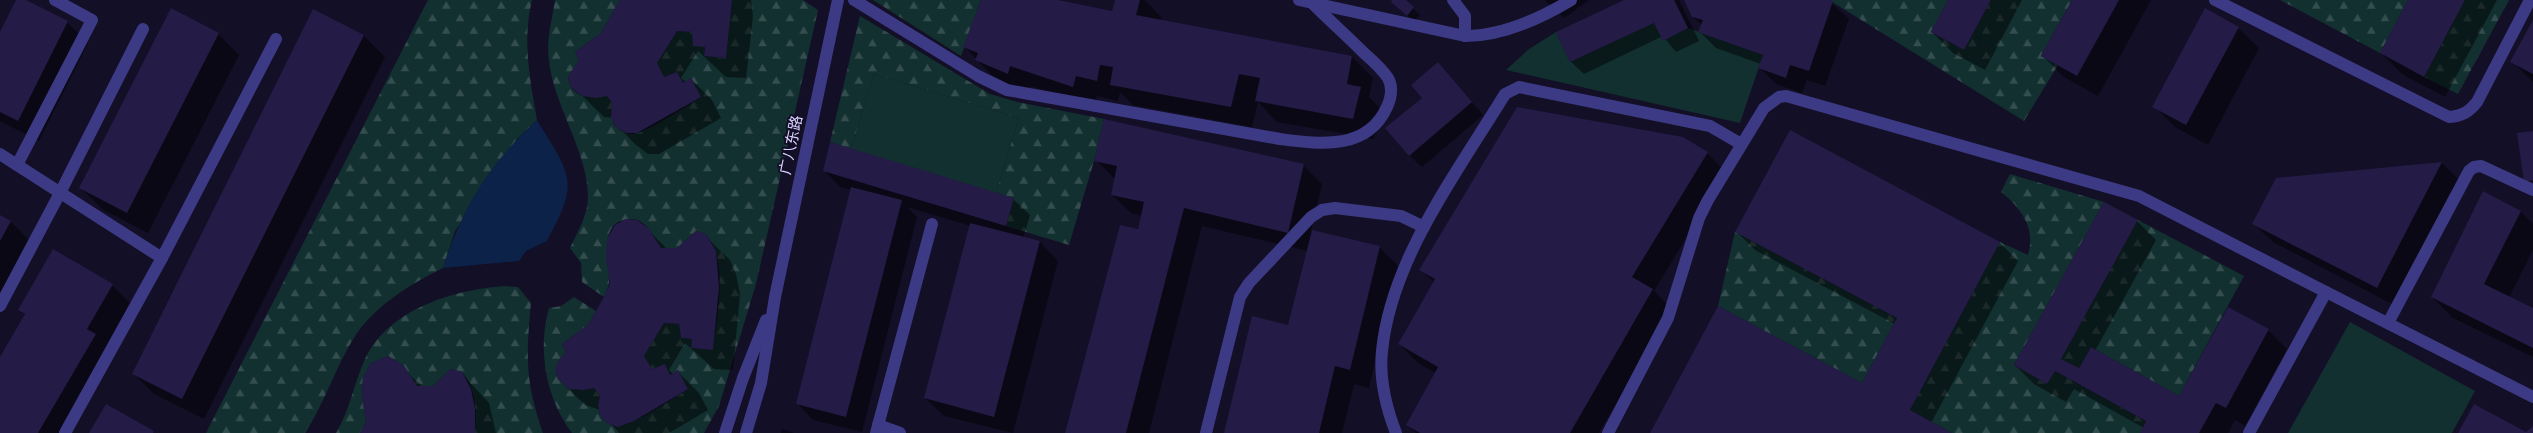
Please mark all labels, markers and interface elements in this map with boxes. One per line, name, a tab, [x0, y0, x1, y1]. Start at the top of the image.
street label: 广八东路	[776, 114, 806, 176]

